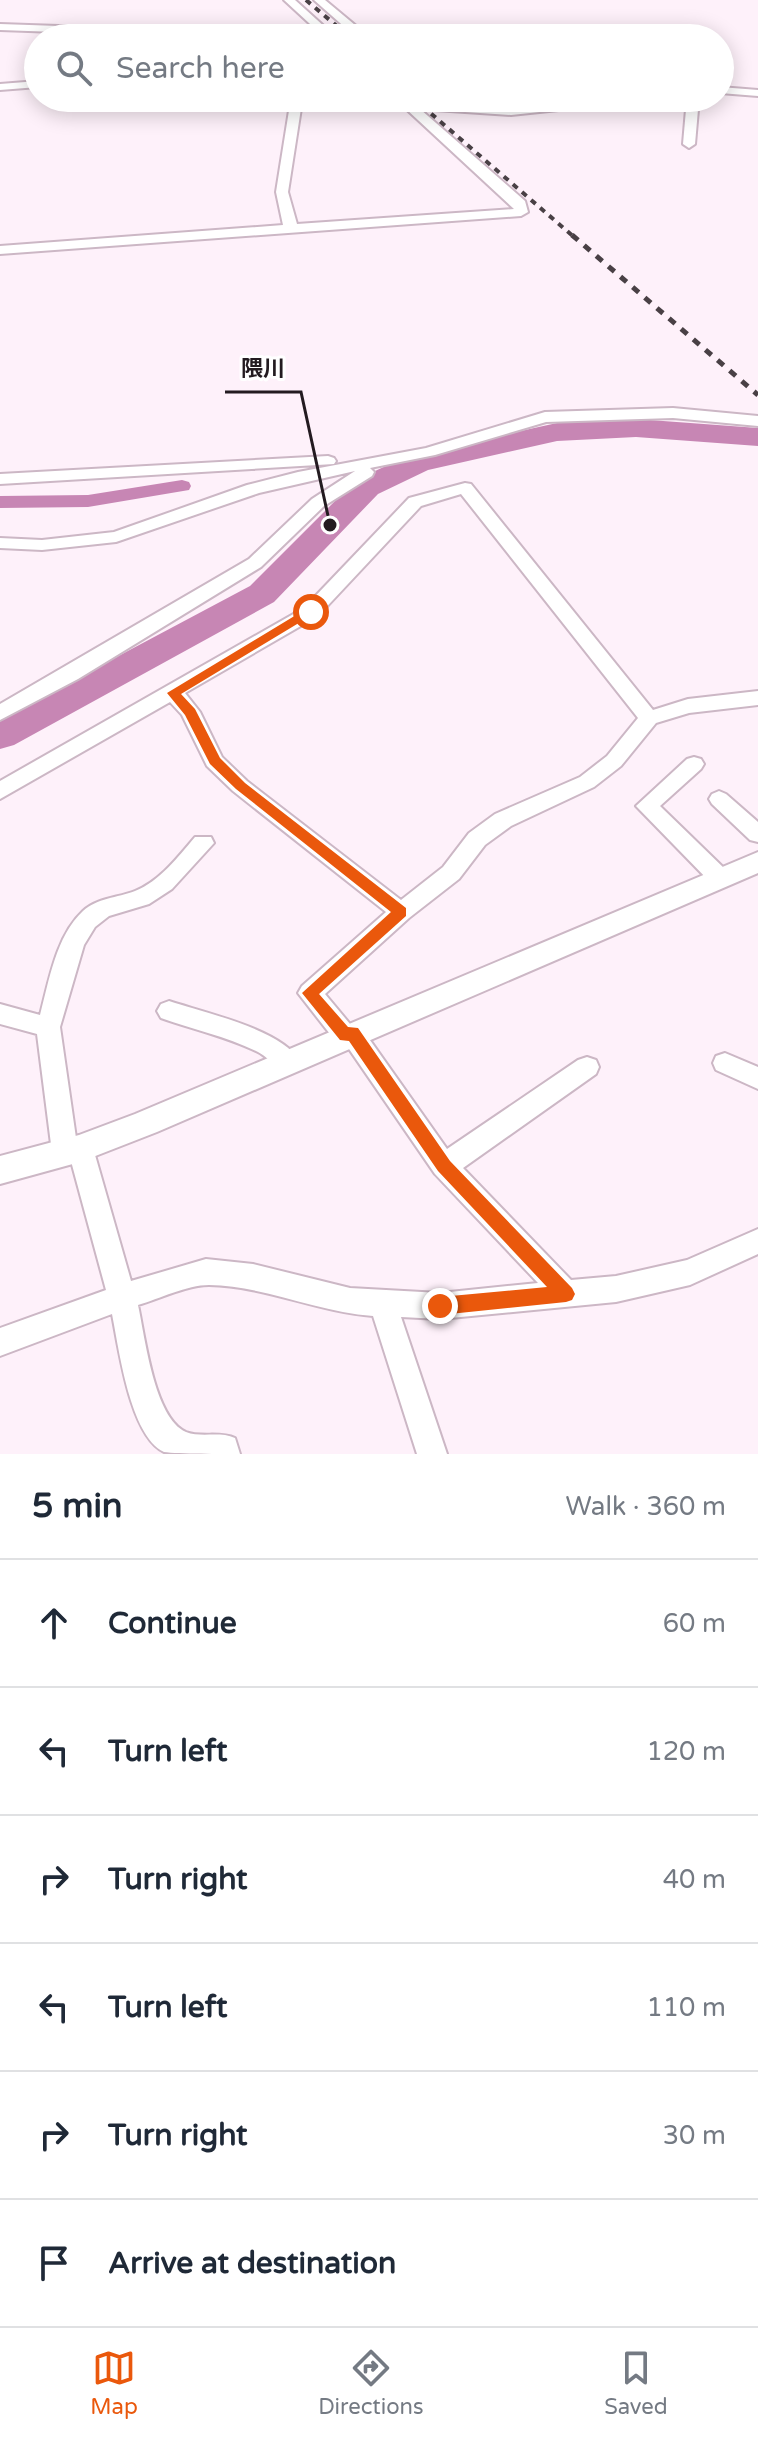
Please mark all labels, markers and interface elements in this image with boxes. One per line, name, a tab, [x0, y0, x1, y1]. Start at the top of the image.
search box	[24, 24, 734, 112]
icon: search	[52, 46, 96, 90]
text: Search here	[116, 50, 285, 87]
callout: 隈川	[225, 346, 301, 392]
text: 隈川	[241, 356, 285, 382]
route start	[293, 594, 329, 630]
route end	[422, 1288, 458, 1324]
text: 5 min	[32, 1486, 123, 1527]
text: Walk · 360 m	[566, 1491, 726, 1522]
icon: ahead	[32, 1601, 76, 1645]
text: Continue	[108, 1605, 237, 1642]
text: 60 m	[663, 1608, 726, 1639]
icon: left	[32, 1729, 76, 1773]
text: Turn left	[108, 1733, 227, 1770]
text: 120 m	[646, 1736, 726, 1767]
icon: right	[32, 1857, 76, 1901]
text: Turn right	[108, 1861, 248, 1898]
text: 40 m	[663, 1864, 726, 1895]
icon: left	[32, 1985, 76, 2029]
text: Turn left	[108, 1989, 227, 2026]
text: 110 m	[646, 1992, 726, 2023]
icon: right	[32, 2113, 76, 2157]
text: Turn right	[108, 2117, 248, 2154]
text: 30 m	[663, 2120, 726, 2151]
icon: arrive	[32, 2241, 76, 2285]
text: Arrive at destination	[108, 2245, 396, 2282]
tab: Map	[90, 2346, 138, 2420]
tab: Directions	[318, 2346, 424, 2420]
tab: Saved	[604, 2346, 668, 2420]

